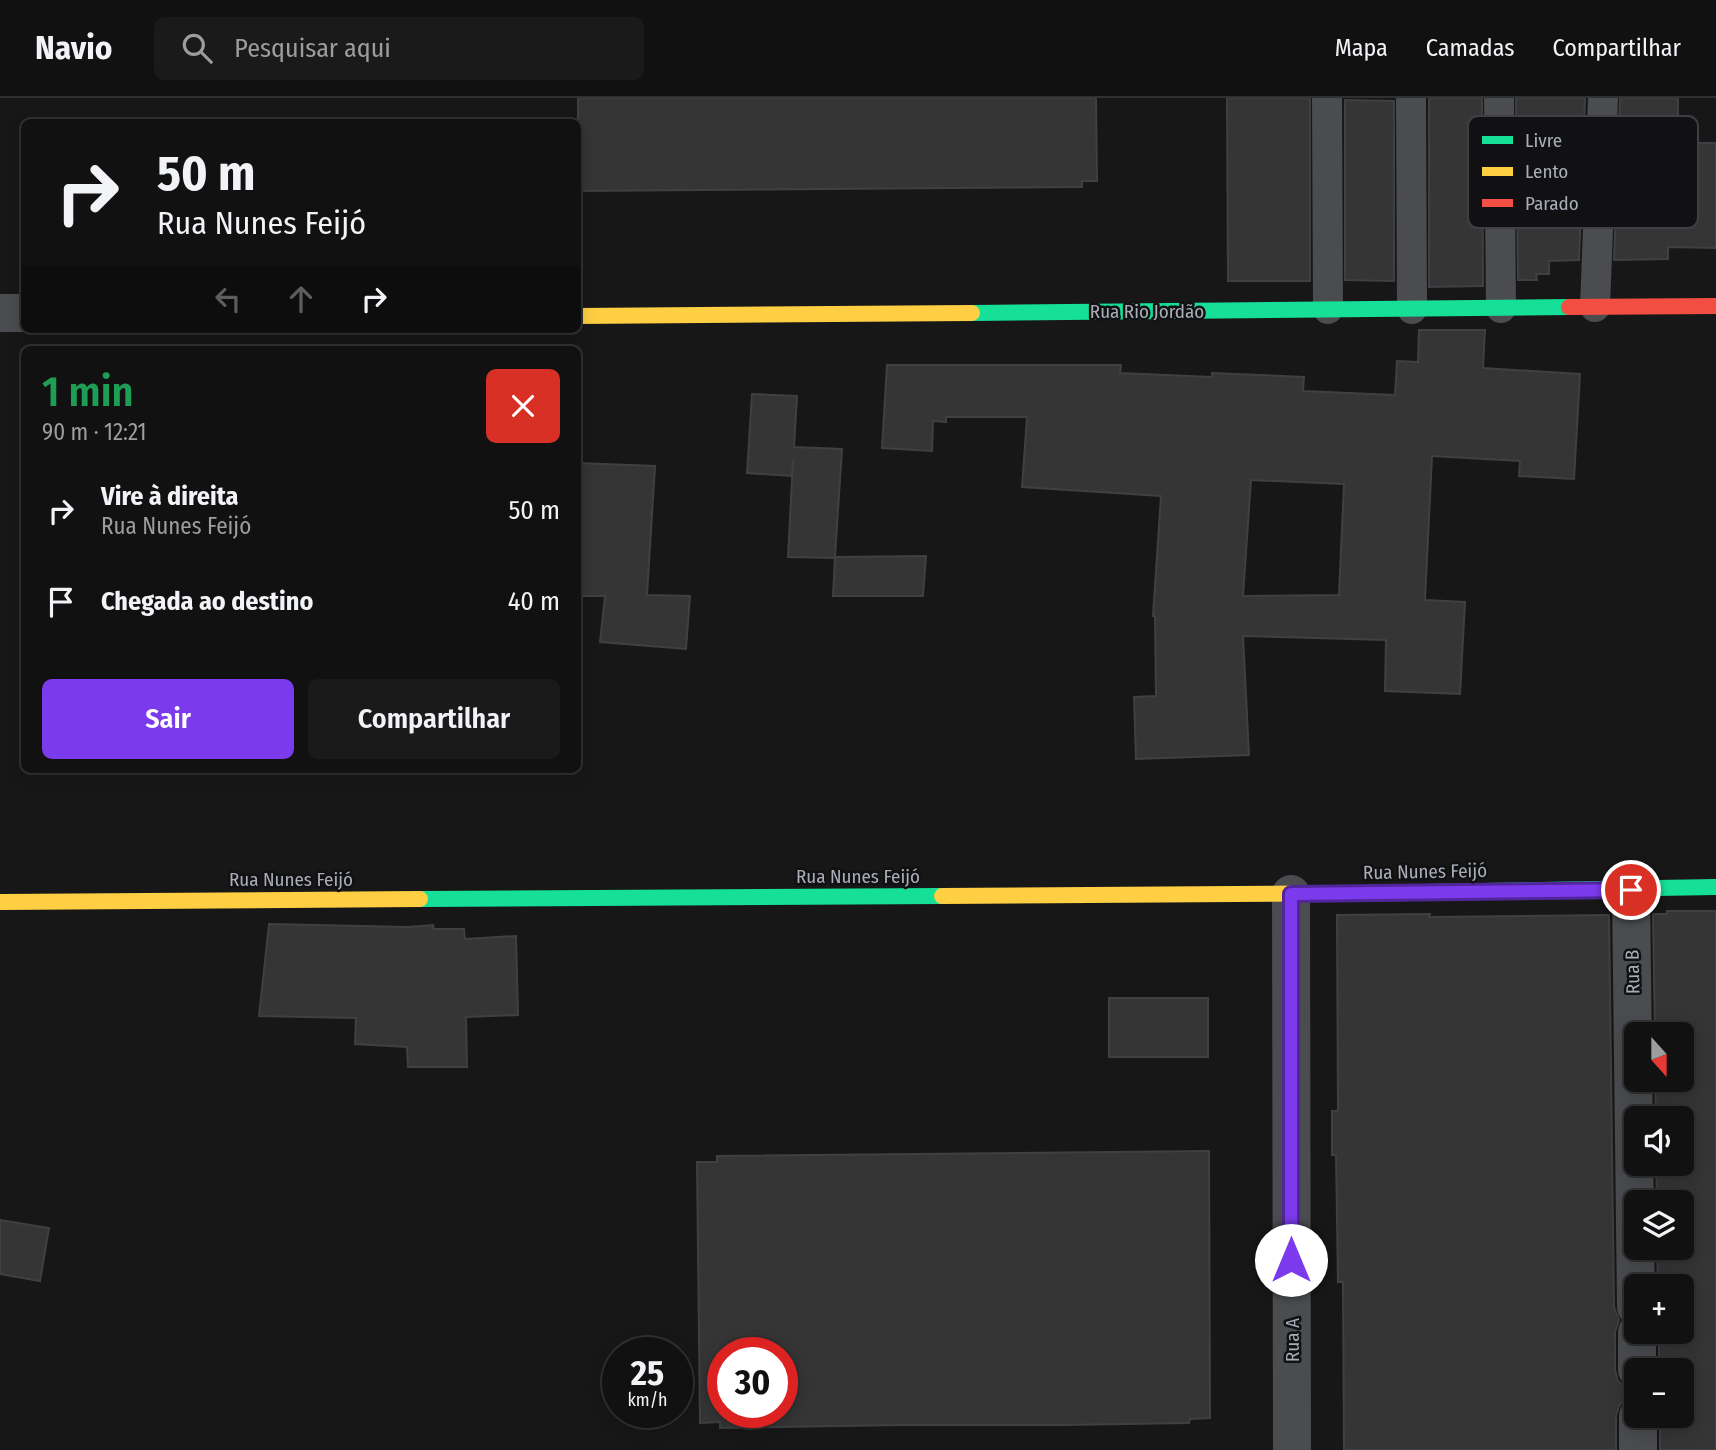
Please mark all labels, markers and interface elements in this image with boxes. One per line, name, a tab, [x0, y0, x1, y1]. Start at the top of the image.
search box	[154, 17, 644, 80]
text: Navio	[35, 28, 112, 68]
icon: search	[178, 29, 216, 67]
text: Pesquisar aqui	[234, 33, 391, 64]
text: Mapa	[1335, 34, 1388, 62]
text: Camadas	[1426, 34, 1515, 62]
text: Compartilhar	[1553, 34, 1681, 62]
legend	[1468, 116, 1698, 228]
text: Livre	[1525, 129, 1562, 152]
text: 50 m	[157, 144, 255, 203]
icon: right	[42, 147, 133, 238]
text: Lento	[1525, 160, 1568, 183]
text: Parado	[1525, 192, 1579, 215]
text: Rua Nunes Feijó	[157, 204, 366, 242]
icon: left	[209, 280, 247, 318]
icon: ahead	[282, 280, 320, 318]
icon: right	[355, 280, 393, 318]
street label: Rua Rio Jordão	[1090, 300, 1204, 323]
text: 1 min	[42, 367, 133, 417]
button: close	[486, 369, 560, 443]
text: 90 m · 12:21	[42, 418, 147, 446]
text: Vire à direita	[101, 481, 239, 512]
icon: right	[42, 492, 80, 530]
text: 50 m	[508, 495, 560, 526]
text: Rua Nunes Feijó	[101, 512, 251, 540]
icon: arrive	[42, 583, 80, 621]
text: Chegada ao destino	[101, 586, 313, 617]
text: 40 m	[508, 586, 560, 617]
button: Sair	[42, 679, 294, 759]
button: Compartilhar	[308, 679, 560, 759]
street label: Rua Nunes Feijó	[1363, 859, 1487, 884]
pin	[1601, 860, 1661, 920]
street label: Rua Nunes Feijó	[796, 865, 920, 888]
street label: Rua Nunes Feijó	[229, 868, 353, 891]
icon: arrive	[1612, 871, 1650, 909]
street label: Rua B	[1621, 950, 1644, 994]
north arrow	[1624, 1022, 1694, 1092]
map controls	[1624, 1022, 1694, 1428]
button: sound	[1624, 1106, 1694, 1176]
button: layers	[1624, 1190, 1694, 1260]
position arrow	[1254, 1223, 1328, 1297]
button: +	[1624, 1274, 1694, 1344]
street label: Rua A	[1281, 1318, 1304, 1362]
speed limit sign: 30	[707, 1337, 798, 1428]
text: 25	[631, 1352, 664, 1394]
button: −	[1624, 1358, 1694, 1428]
text: km/h	[627, 1389, 668, 1411]

